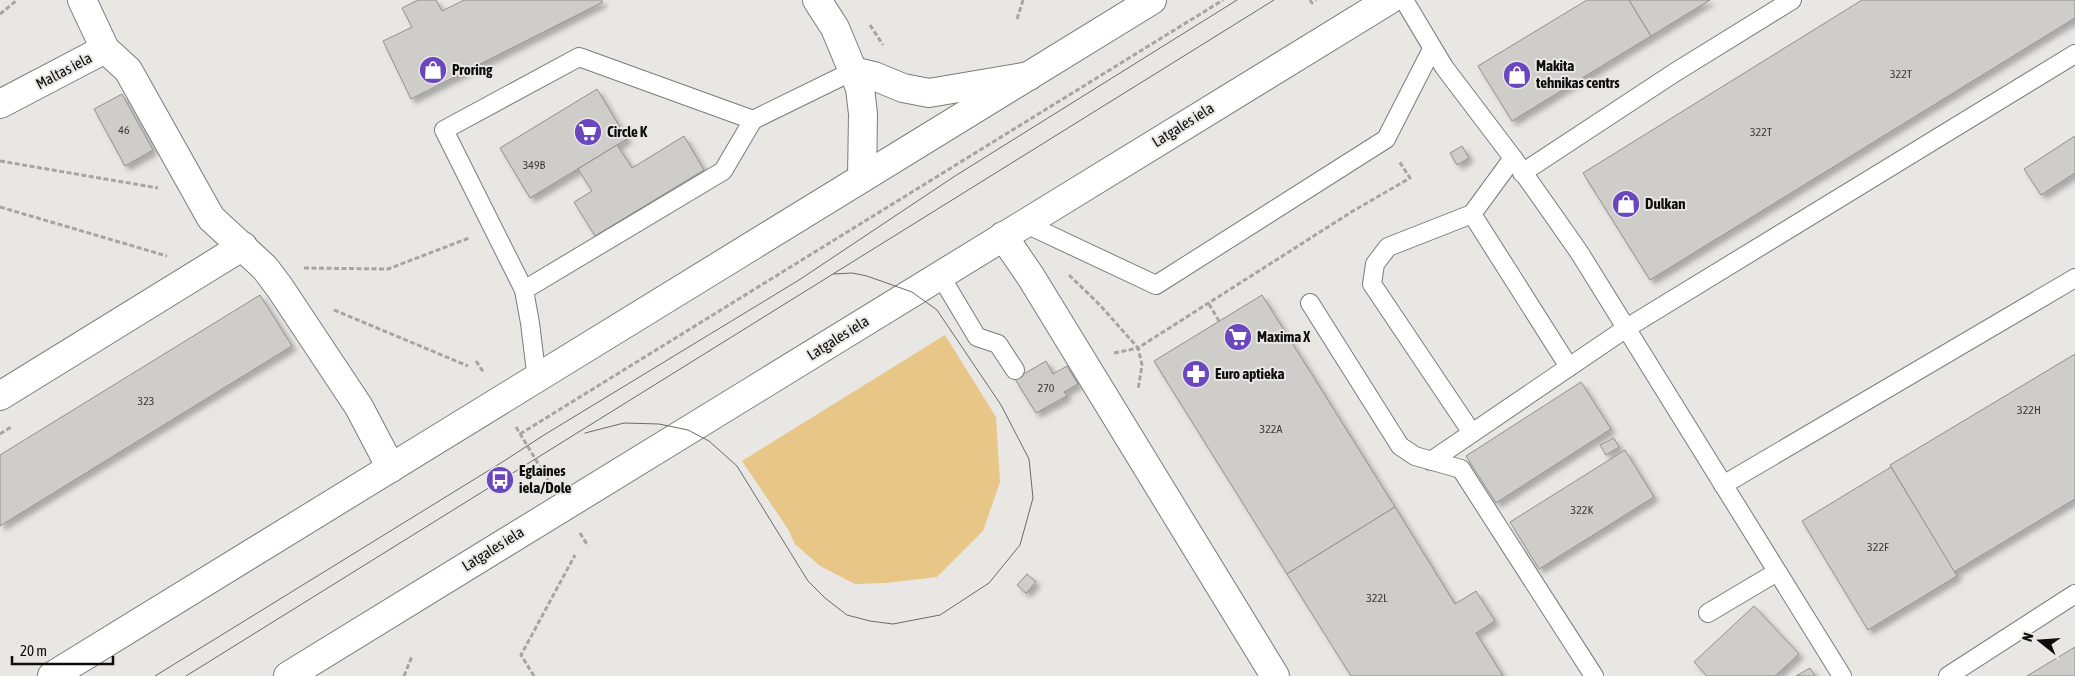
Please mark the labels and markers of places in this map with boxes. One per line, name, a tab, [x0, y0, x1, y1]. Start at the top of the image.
shop icon: Proring	[418, 55, 448, 85]
place label: Makita tehnikas centrs	[1535, 57, 1620, 91]
shop icon: Makita tehnikas centrs	[1502, 60, 1532, 90]
place label: Proring	[452, 61, 493, 78]
supermarket icon: Circle K	[573, 117, 603, 147]
place label: Circle K	[607, 123, 648, 140]
shop icon: Dulkan	[1611, 189, 1641, 219]
place label: Dulkan	[1645, 195, 1685, 212]
supermarket icon: Maxima X	[1223, 322, 1253, 352]
place label: Maxima X	[1257, 328, 1310, 345]
pharmacy icon: Euro aptieka	[1181, 359, 1211, 389]
place label: Euro aptieka	[1215, 365, 1284, 382]
place label: Eglaines iela/Dole	[519, 462, 572, 496]
bus stop icon: Eglaines iela/Dole	[485, 465, 515, 495]

